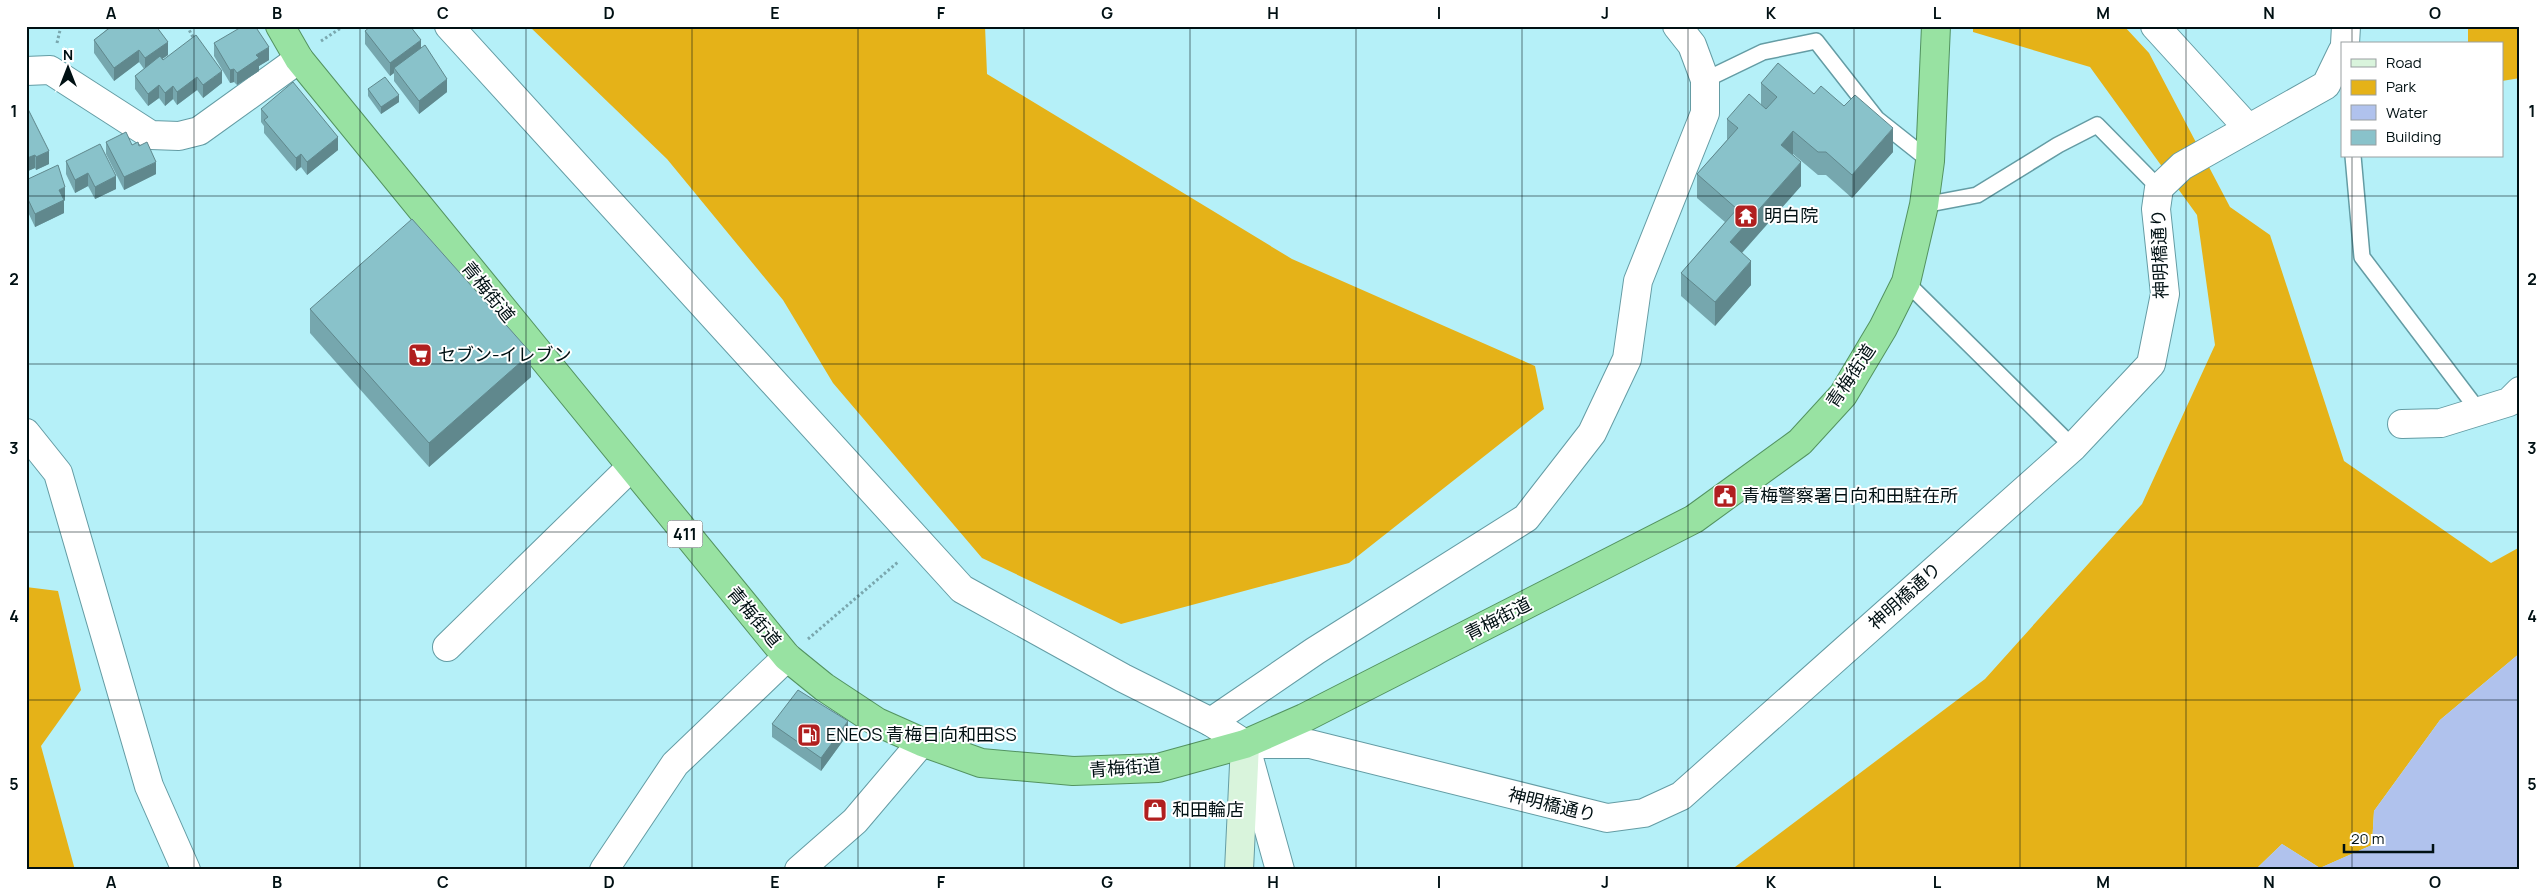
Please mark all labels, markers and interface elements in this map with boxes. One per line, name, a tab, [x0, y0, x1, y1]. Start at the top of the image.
text: A	[106, 2, 117, 24]
text: B	[272, 2, 282, 24]
text: C	[437, 2, 449, 24]
text: D	[603, 2, 615, 24]
text: E	[770, 2, 780, 24]
text: F	[937, 2, 946, 24]
text: G	[1101, 2, 1113, 24]
text: H	[1267, 2, 1279, 24]
text: I	[1437, 2, 1441, 24]
text: J	[1601, 2, 1609, 24]
text: K	[1766, 2, 1777, 24]
text: L	[1933, 2, 1942, 24]
text: M	[2096, 2, 2110, 24]
text: N	[2263, 2, 2275, 24]
text: O	[2429, 2, 2441, 24]
north arrow	[42, 42, 92, 92]
legend	[2341, 42, 2504, 158]
text: N	[63, 45, 73, 64]
text: Road	[2386, 52, 2422, 73]
text: Park	[2386, 76, 2416, 97]
text: 1	[10, 100, 18, 122]
text: 1	[2528, 100, 2536, 122]
text: Water	[2386, 102, 2428, 123]
text: Building	[2386, 126, 2441, 147]
temple icon: 明白院	[1733, 203, 1759, 229]
place label: 明白院	[1764, 203, 1818, 227]
street label: 神明橋通り	[2145, 209, 2173, 299]
street label: 青梅街道	[457, 256, 521, 327]
text: 2	[9, 268, 19, 290]
text: 2	[2527, 268, 2537, 290]
street label: 青梅街道	[1820, 339, 1880, 412]
supermarket icon: セブン-イレブン	[407, 342, 433, 368]
place label: セブン-イレブン	[438, 342, 572, 366]
text: 3	[9, 437, 19, 459]
text: 3	[2527, 437, 2537, 459]
public building icon: 青梅警察署日向和田駐在所	[1712, 483, 1738, 509]
place label: 青梅警察署日向和田駐在所	[1742, 483, 1958, 507]
road number: 411	[668, 520, 702, 548]
street label: 神明橋通り	[1863, 556, 1946, 634]
street label: 青梅街道	[722, 581, 787, 652]
street label: 青梅街道	[1460, 591, 1535, 645]
text: 4	[9, 605, 19, 627]
text: 4	[2527, 605, 2537, 627]
fuel station icon: ENEOS 青梅日向和田SS	[796, 722, 822, 748]
place label: ENEOS 青梅日向和田SS	[826, 722, 1017, 746]
street label: 青梅街道	[1088, 753, 1162, 781]
text: 5	[9, 773, 19, 795]
text: 5	[2527, 773, 2537, 795]
street label: 神明橋通り	[1506, 781, 1599, 827]
shop icon: 和田輪店	[1142, 797, 1168, 823]
place label: 和田輪店	[1172, 797, 1244, 821]
scale bar	[2344, 821, 2432, 853]
text: 20 m	[2351, 828, 2384, 849]
text: A	[106, 871, 117, 893]
text: B	[272, 871, 282, 893]
text: C	[437, 871, 449, 893]
text: D	[603, 871, 615, 893]
text: E	[770, 871, 780, 893]
text: F	[937, 871, 946, 893]
text: G	[1101, 871, 1113, 893]
text: H	[1267, 871, 1279, 893]
text: I	[1437, 871, 1441, 893]
text: J	[1601, 871, 1609, 893]
text: K	[1766, 871, 1777, 893]
text: L	[1933, 871, 1942, 893]
text: M	[2096, 871, 2110, 893]
text: N	[2263, 871, 2275, 893]
text: O	[2429, 871, 2441, 893]

